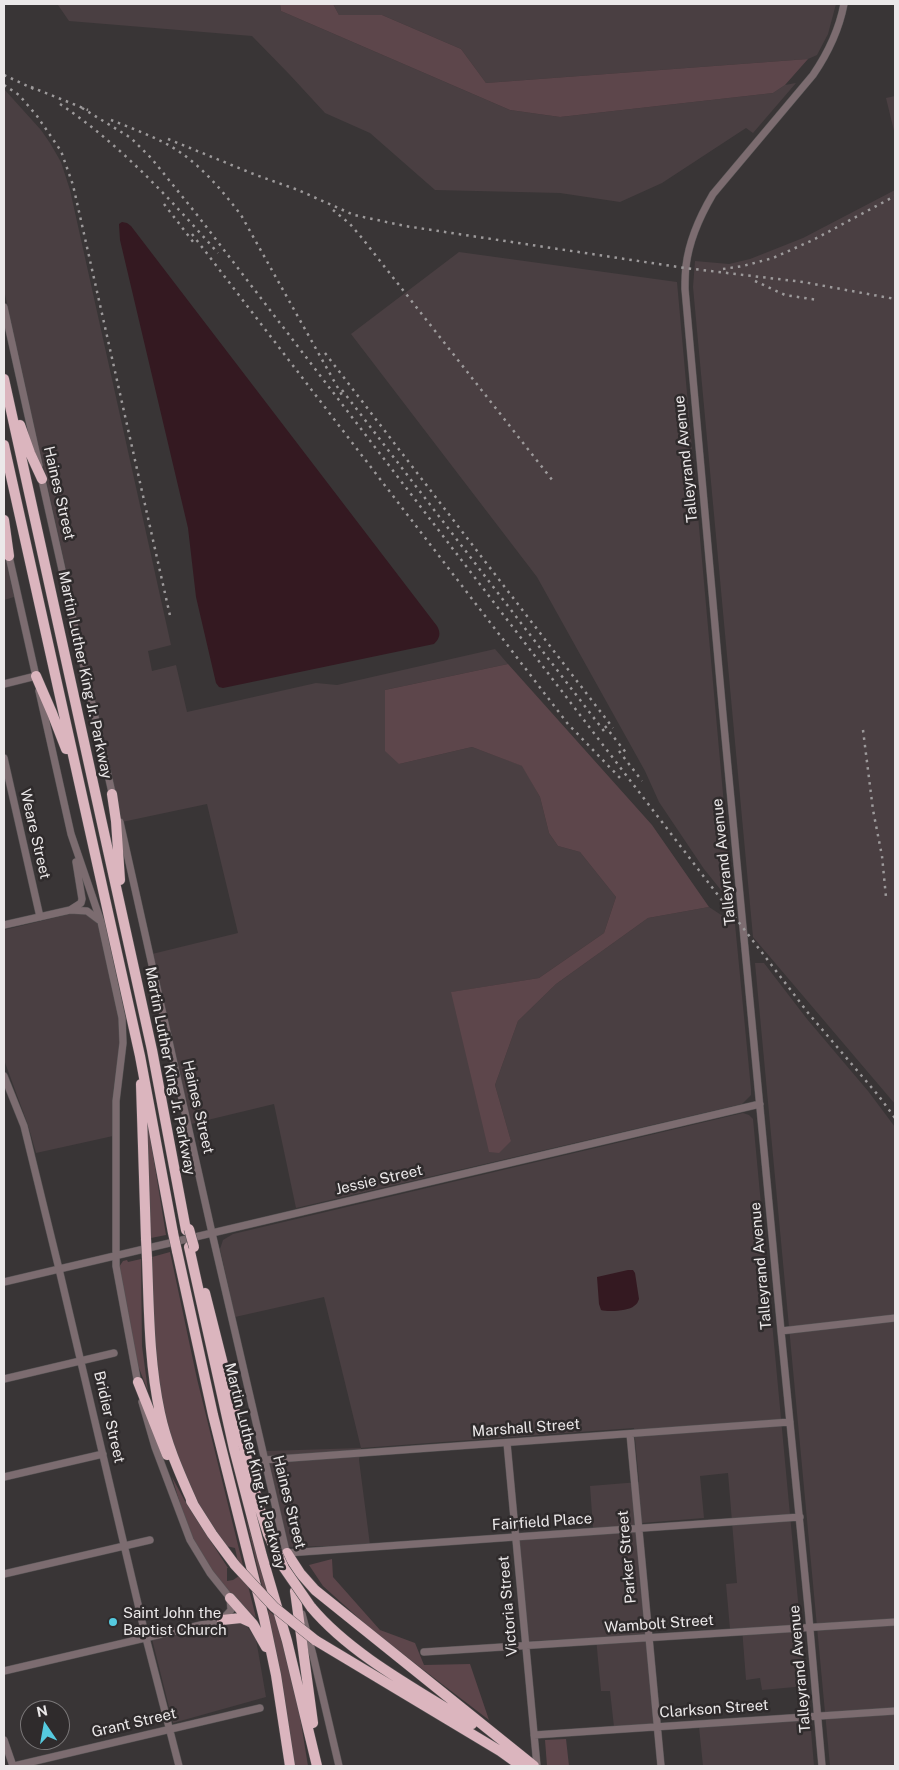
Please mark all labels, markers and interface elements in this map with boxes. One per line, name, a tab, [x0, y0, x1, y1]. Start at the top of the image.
street label: Talleyrand Avenue	[670, 394, 702, 524]
street label: Haines Street	[39, 444, 79, 542]
street label: Martin Luther King Jr. Parkway	[54, 569, 116, 781]
street label: Weare Street	[16, 787, 54, 881]
street label: Talleyrand Avenue	[708, 797, 740, 927]
street label: Martin Luther King Jr. Parkway	[141, 965, 199, 1177]
street label: Haines Street	[178, 1058, 218, 1156]
street label: Jessie Street	[334, 1161, 424, 1199]
street label: Talleyrand Avenue	[746, 1202, 776, 1330]
street label: Martin Luther King Jr. Parkway	[221, 1361, 289, 1571]
street label: Bridier Street	[90, 1369, 128, 1465]
street label: Marshall Street	[471, 1415, 581, 1441]
street label: Haines Street	[269, 1453, 309, 1551]
street label: Fairfield Place	[491, 1510, 593, 1534]
street label: Parker Street	[614, 1510, 640, 1604]
street label: Victoria Street	[495, 1555, 521, 1657]
place label: Saint John the Baptist Church	[123, 1604, 227, 1639]
street label: Talleyrand Avenue	[785, 1605, 815, 1733]
street label: Wambolt Street	[604, 1611, 714, 1637]
marker: Saint John the Baptist Church	[107, 1616, 119, 1628]
street label: Clarkson Street	[659, 1696, 769, 1722]
north arrow	[20, 1700, 70, 1750]
text: N	[35, 1702, 49, 1720]
street label: Grant Street	[90, 1705, 178, 1741]

